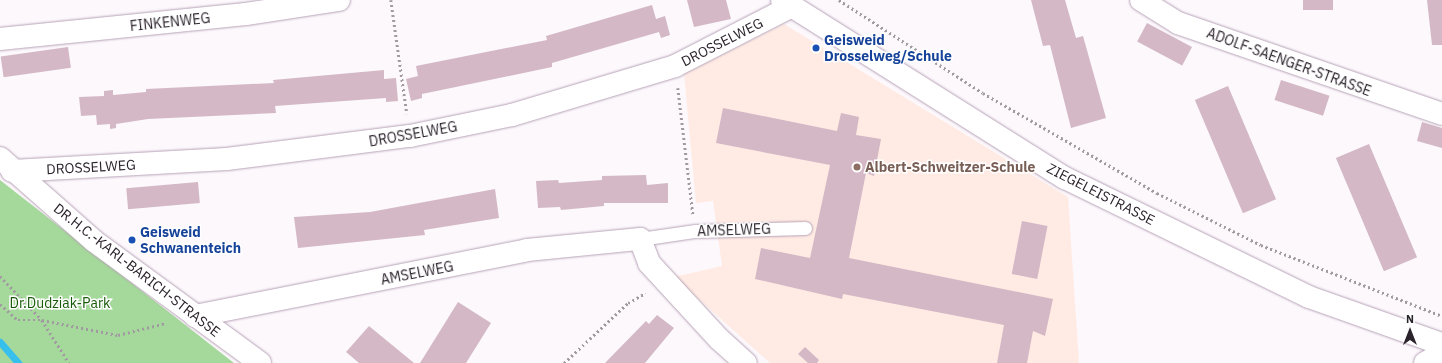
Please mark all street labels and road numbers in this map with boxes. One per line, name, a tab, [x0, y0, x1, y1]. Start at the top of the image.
street label: FINKENWEG	[129, 9, 211, 35]
street label: DROSSELWEG	[678, 14, 766, 70]
street label: ADOLF-SAENGER-STRASSE	[1205, 24, 1373, 100]
street label: DROSSELWEG	[368, 118, 458, 150]
street label: DROSSELWEG	[46, 156, 136, 178]
street label: ZIEGELEISTRASSE	[1044, 160, 1158, 228]
street label: DR.H.C.-KARL-BARICH-STRASSE	[50, 200, 224, 340]
street label: AMSELWEG	[697, 220, 771, 240]
street label: AMSELWEG	[379, 258, 455, 288]

